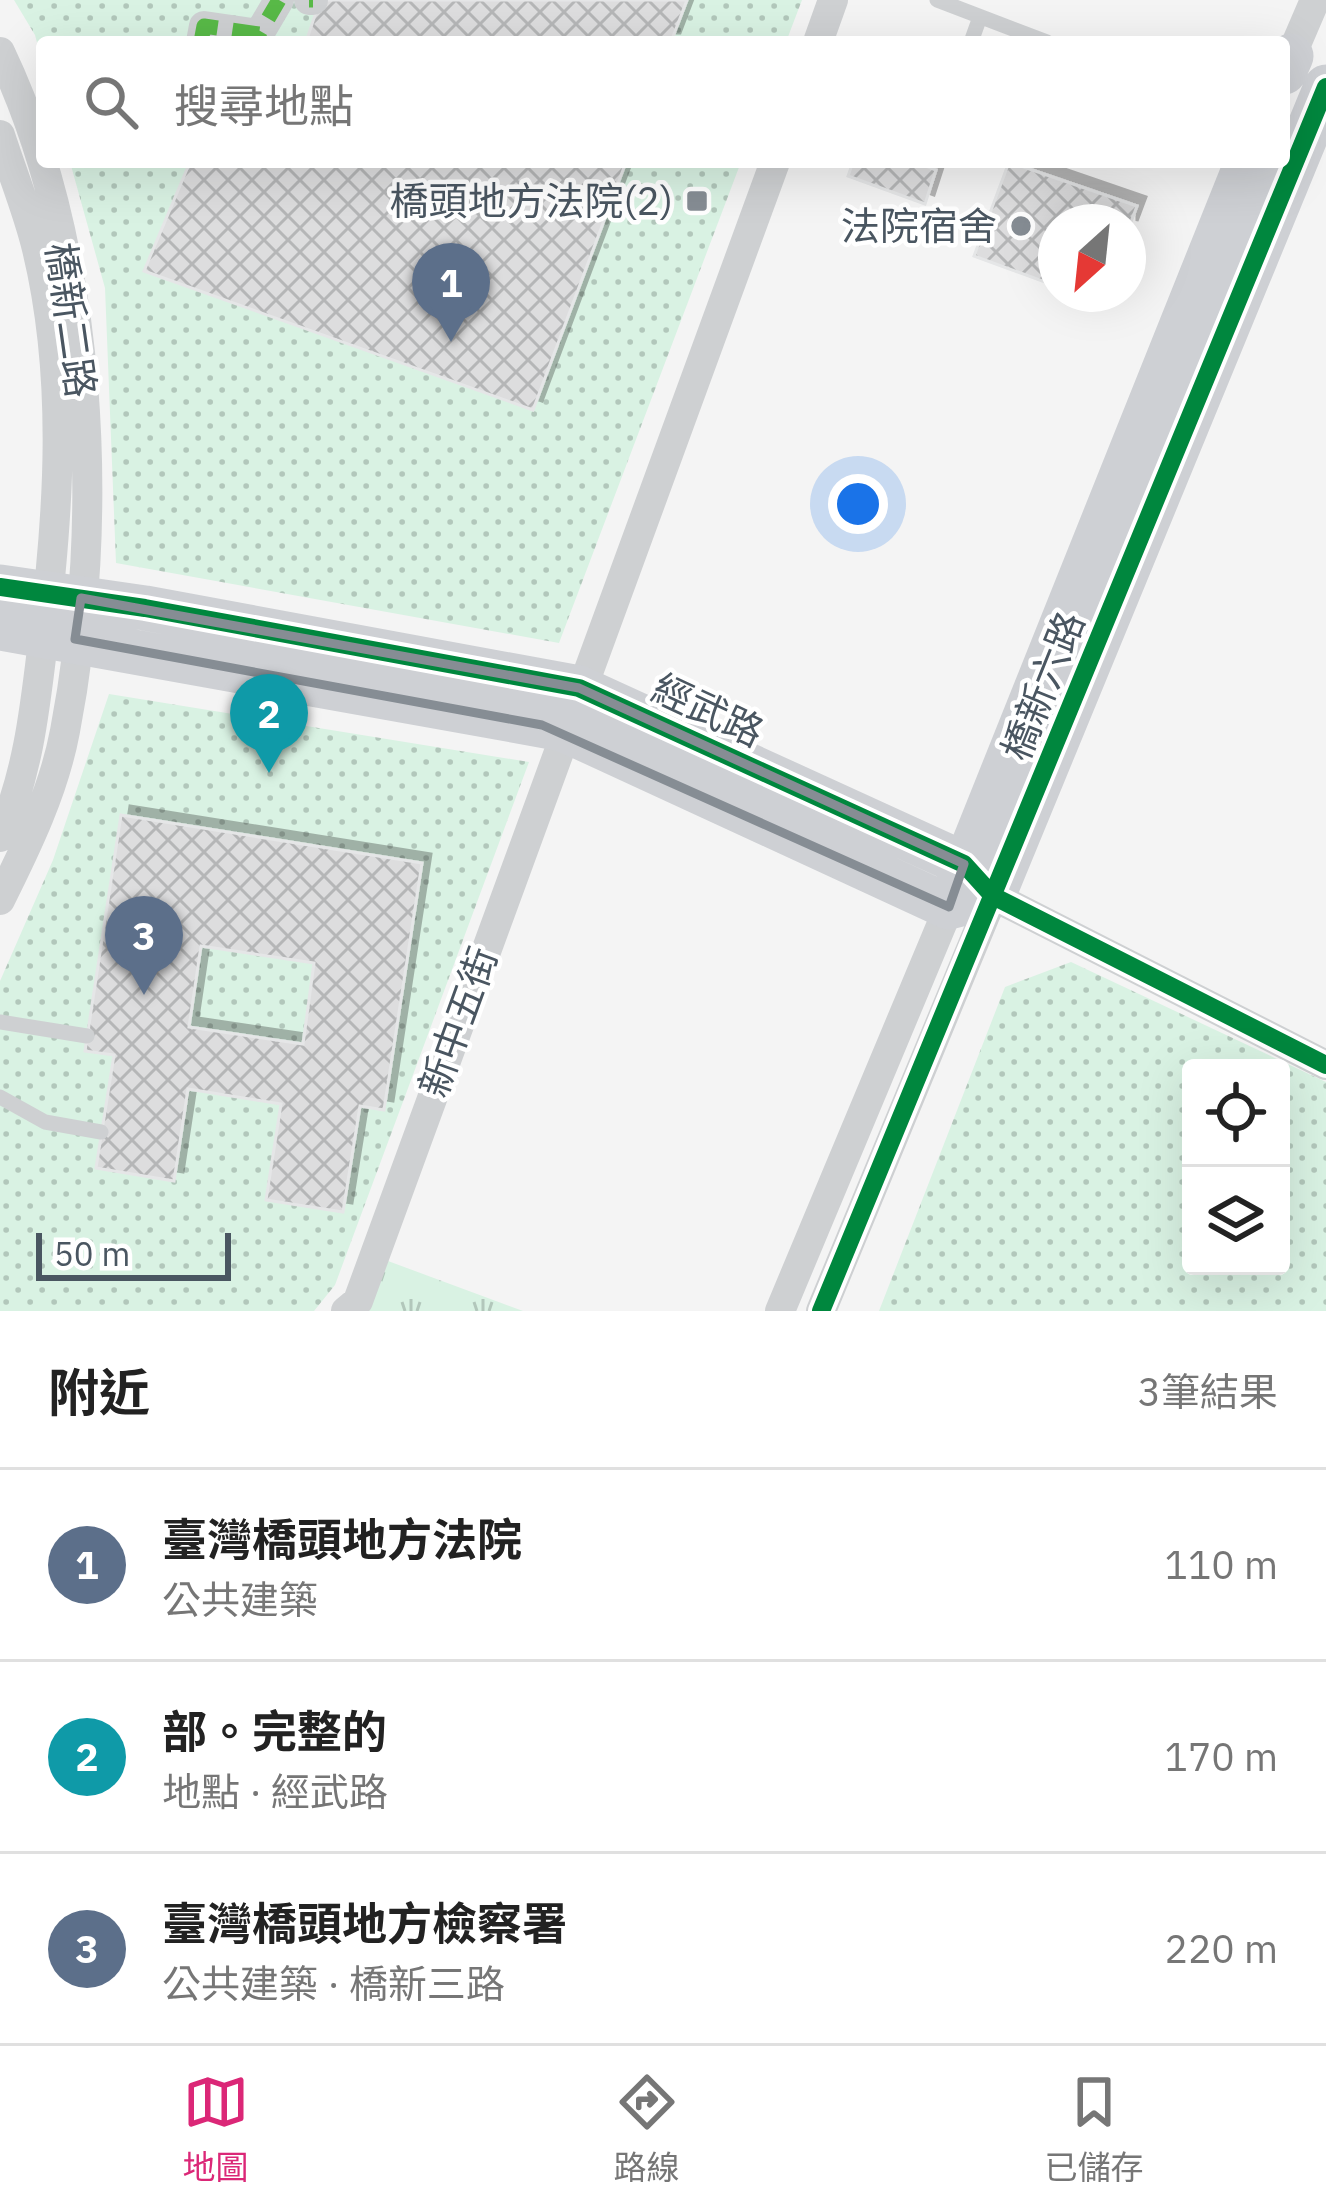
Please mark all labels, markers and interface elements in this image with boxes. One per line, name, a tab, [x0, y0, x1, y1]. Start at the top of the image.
search box	[36, 36, 1290, 168]
icon: search	[78, 69, 144, 135]
text: 搜尋地點	[174, 76, 354, 134]
place label: 橋頭地方法院(2)	[389, 175, 673, 226]
marker: 橋頭地方法院(2)	[684, 188, 710, 214]
place label: 法院宿舍	[841, 200, 997, 251]
north arrow	[1038, 204, 1146, 312]
marker: 法院宿舍	[1008, 213, 1034, 239]
street label: 橋新二路	[35, 239, 108, 401]
pin: 1	[412, 243, 490, 342]
your location	[828, 474, 888, 534]
street label: 橋新六路	[990, 604, 1095, 768]
street label: 經武路	[644, 662, 772, 757]
pin: 2	[230, 674, 308, 773]
pin: 3	[105, 896, 183, 995]
street label: 新中五街	[407, 940, 508, 1104]
map controls	[1182, 1059, 1290, 1275]
button: locate	[1182, 1059, 1290, 1167]
button: layers	[1182, 1167, 1290, 1275]
scale bar	[36, 1227, 231, 1280]
text: 50 m	[54, 1232, 130, 1275]
text: 附近	[48, 1359, 150, 1425]
text: 3筆結果	[1138, 1366, 1278, 1417]
text: 臺灣橋頭地方法院	[162, 1510, 522, 1568]
text: 1	[75, 1539, 99, 1590]
text: 110 m	[1165, 1539, 1278, 1590]
text: 公共建築	[162, 1574, 318, 1625]
text: 部。完整的	[162, 1702, 387, 1760]
text: 2	[75, 1731, 99, 1782]
text: 170 m	[1165, 1731, 1278, 1782]
text: 地點 · 經武路	[162, 1766, 388, 1817]
text: 臺灣橋頭地方檢察署	[162, 1894, 567, 1952]
text: 3	[75, 1923, 99, 1974]
text: 220 m	[1165, 1923, 1278, 1974]
text: 公共建築 · 橋新三路	[162, 1958, 505, 2009]
tab: 地圖	[183, 2069, 249, 2189]
tab: 路線	[614, 2069, 680, 2189]
tab: 已儲存	[1045, 2069, 1144, 2189]

